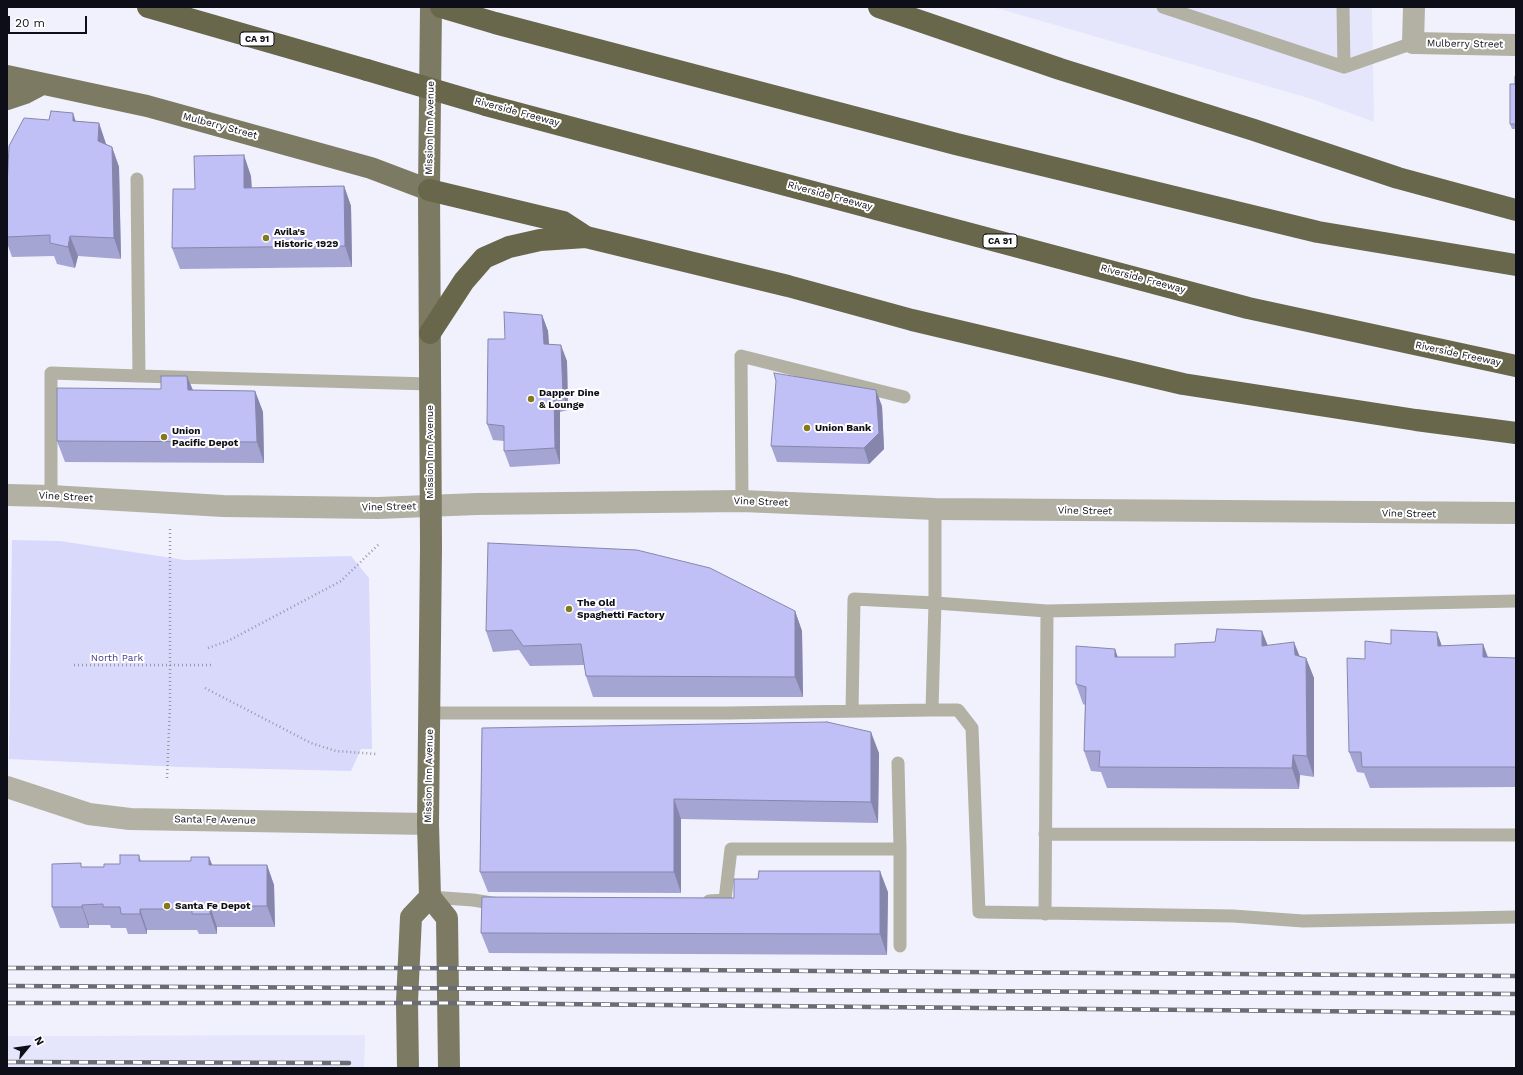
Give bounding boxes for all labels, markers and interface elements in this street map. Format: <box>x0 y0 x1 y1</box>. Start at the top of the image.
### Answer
scale bar <box>10 8 89 34</box>
text: 20 m <box>15 16 45 30</box>
road number: CA 91 <box>240 32 274 46</box>
street label: Mulberry Street <box>1427 37 1503 51</box>
street label: Mission Inn Avenue <box>423 81 437 175</box>
street label: Riverside Freeway <box>473 95 561 129</box>
street label: Mulberry Street <box>181 110 259 142</box>
street label: Riverside Freeway <box>786 179 874 213</box>
place label: Avila's Historic 1929 <box>274 226 338 250</box>
marker: Avila's Historic 1929 <box>261 233 271 243</box>
road number: CA 91 <box>983 234 1017 248</box>
street label: Riverside Freeway <box>1099 262 1187 296</box>
street label: Riverside Freeway <box>1414 339 1502 369</box>
place label: Dapper Dine & Lounge <box>539 387 599 410</box>
marker: Dapper Dine & Lounge <box>526 394 536 404</box>
street label: Mission Inn Avenue <box>424 405 436 499</box>
place label: Union Bank <box>815 422 871 434</box>
marker: Union Bank <box>802 423 812 433</box>
place label: Union Pacific Depot <box>172 425 238 448</box>
marker: Union Pacific Depot <box>159 432 169 442</box>
street label: Vine Street <box>38 490 94 504</box>
street label: Vine Street <box>734 495 788 509</box>
street label: Vine Street <box>362 501 416 513</box>
street label: Vine Street <box>1058 505 1112 517</box>
street label: Vine Street <box>1382 508 1436 520</box>
place label: The Old Spaghetti Factory <box>577 597 665 620</box>
marker: The Old Spaghetti Factory <box>564 604 574 614</box>
park label: North Park <box>91 652 143 664</box>
street label: Mission Inn Avenue <box>422 729 436 823</box>
street label: Santa Fe Avenue <box>174 813 256 827</box>
place label: Santa Fe Depot <box>175 900 250 912</box>
marker: Santa Fe Depot <box>162 901 172 911</box>
north arrow <box>8 1027 48 1067</box>
text: N <box>31 1034 47 1048</box>

